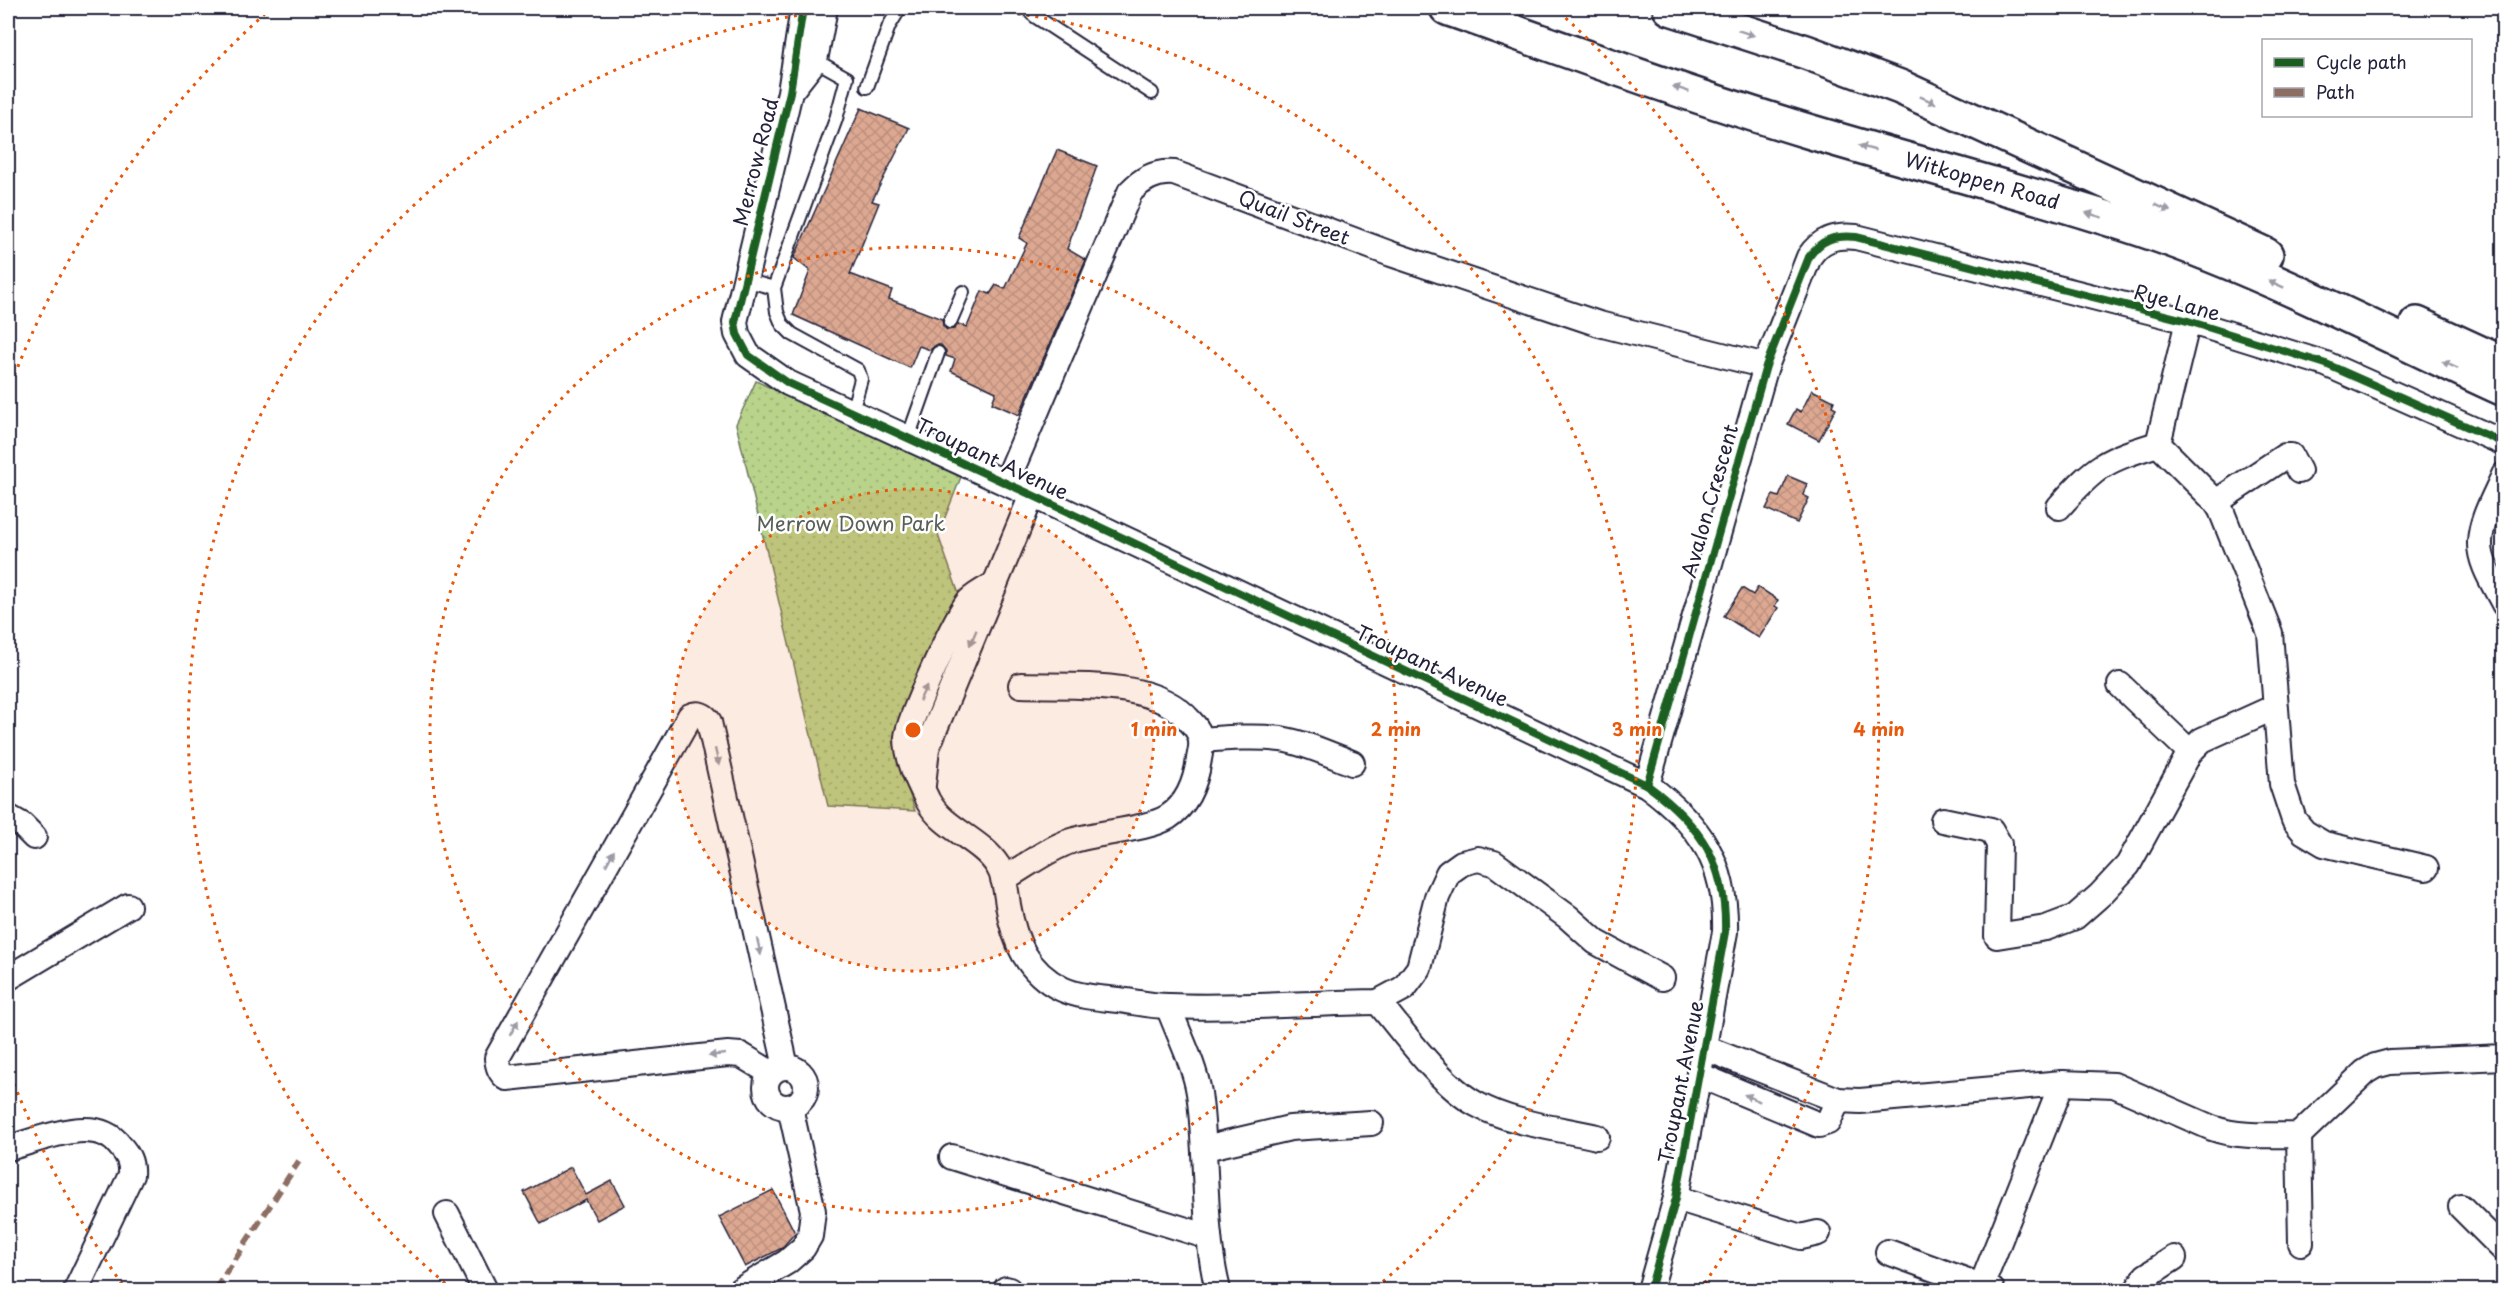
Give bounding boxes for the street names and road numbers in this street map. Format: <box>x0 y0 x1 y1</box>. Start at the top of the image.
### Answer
street label: Merrow Road <box>725 95 785 229</box>
street label: Witkoppen Road <box>1901 144 2063 217</box>
street label: Quail Street <box>1234 182 1354 252</box>
street label: Rye Lane <box>2131 276 2224 328</box>
street label: Troupant Avenue <box>911 410 1074 507</box>
street label: Avalon Crescent <box>1673 421 1745 581</box>
street label: Troupant Avenue <box>1351 617 1514 714</box>
street label: Troupant Avenue <box>1650 998 1711 1166</box>

